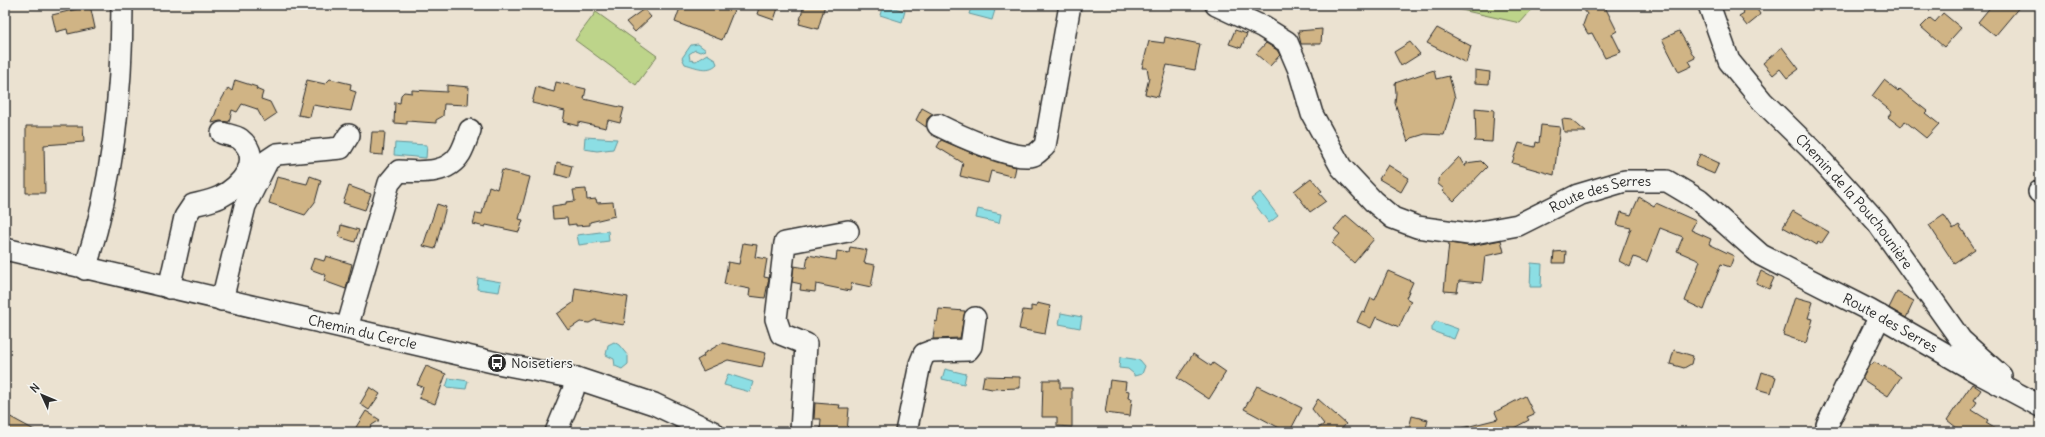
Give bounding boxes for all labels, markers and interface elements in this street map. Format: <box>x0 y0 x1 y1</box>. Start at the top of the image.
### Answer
street label: Chemin de la Pouchounière <box>1792 130 1917 273</box>
street label: Route des Serres <box>1546 172 1651 217</box>
street label: Route des Serres <box>1840 289 1941 357</box>
street label: Chemin du Cercle <box>306 311 419 353</box>
bus stop icon: Noisetiers <box>486 352 508 374</box>
place label: Noisetiers <box>511 354 573 372</box>
north arrow <box>22 375 62 415</box>
text: N <box>27 380 42 396</box>

